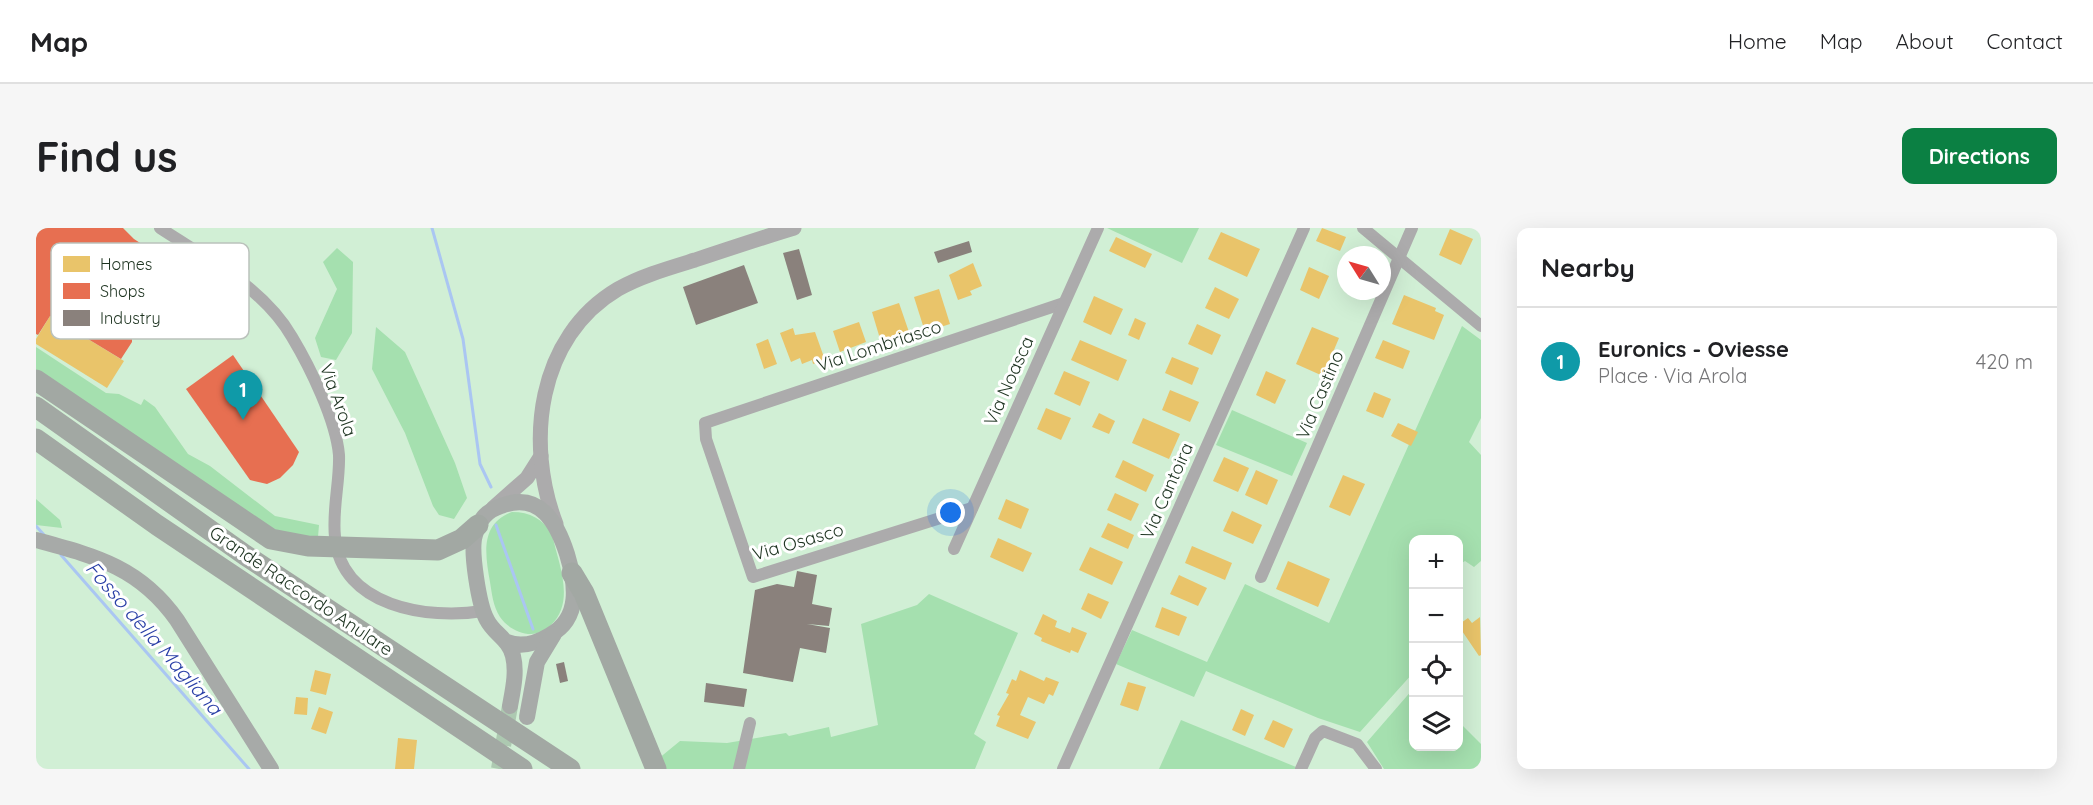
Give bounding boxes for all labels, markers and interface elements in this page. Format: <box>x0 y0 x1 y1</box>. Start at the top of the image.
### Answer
text: Map <box>30 24 88 59</box>
text: Home <box>1728 28 1787 54</box>
text: Map <box>1820 28 1863 54</box>
text: About <box>1896 28 1954 54</box>
text: Contact <box>1987 28 2063 54</box>
button: Directions <box>1902 128 2057 184</box>
text: Find us <box>36 130 178 183</box>
legend <box>51 243 249 339</box>
north arrow <box>1337 246 1391 300</box>
text: Nearby <box>1541 251 1635 284</box>
text: Homes <box>100 254 152 274</box>
text: Shops <box>100 281 145 301</box>
text: Industry <box>100 308 160 328</box>
street label: Via Lombriasco <box>814 315 944 377</box>
street label: Via Noasca <box>979 333 1038 429</box>
text: Euronics - Oviesse <box>1598 335 1789 363</box>
street label: Via Castino <box>1291 347 1348 443</box>
text: 1 <box>1557 349 1564 374</box>
text: 420 m <box>1976 349 2033 374</box>
street label: Via Arola <box>315 360 362 439</box>
text: Place · Via Arola <box>1598 363 1747 388</box>
pin: 1 <box>224 370 262 420</box>
street label: Via Cantoira <box>1135 439 1198 543</box>
your location <box>936 498 965 527</box>
street label: Via Osasco <box>750 518 846 565</box>
street label: Grande Raccordo Anulare <box>205 521 397 661</box>
map controls <box>1409 535 1463 751</box>
button: + <box>1409 535 1463 589</box>
water label: Fosso della Magliana <box>81 556 229 721</box>
button: − <box>1409 589 1463 643</box>
button: locate <box>1409 643 1463 697</box>
button: layers <box>1409 697 1463 751</box>

